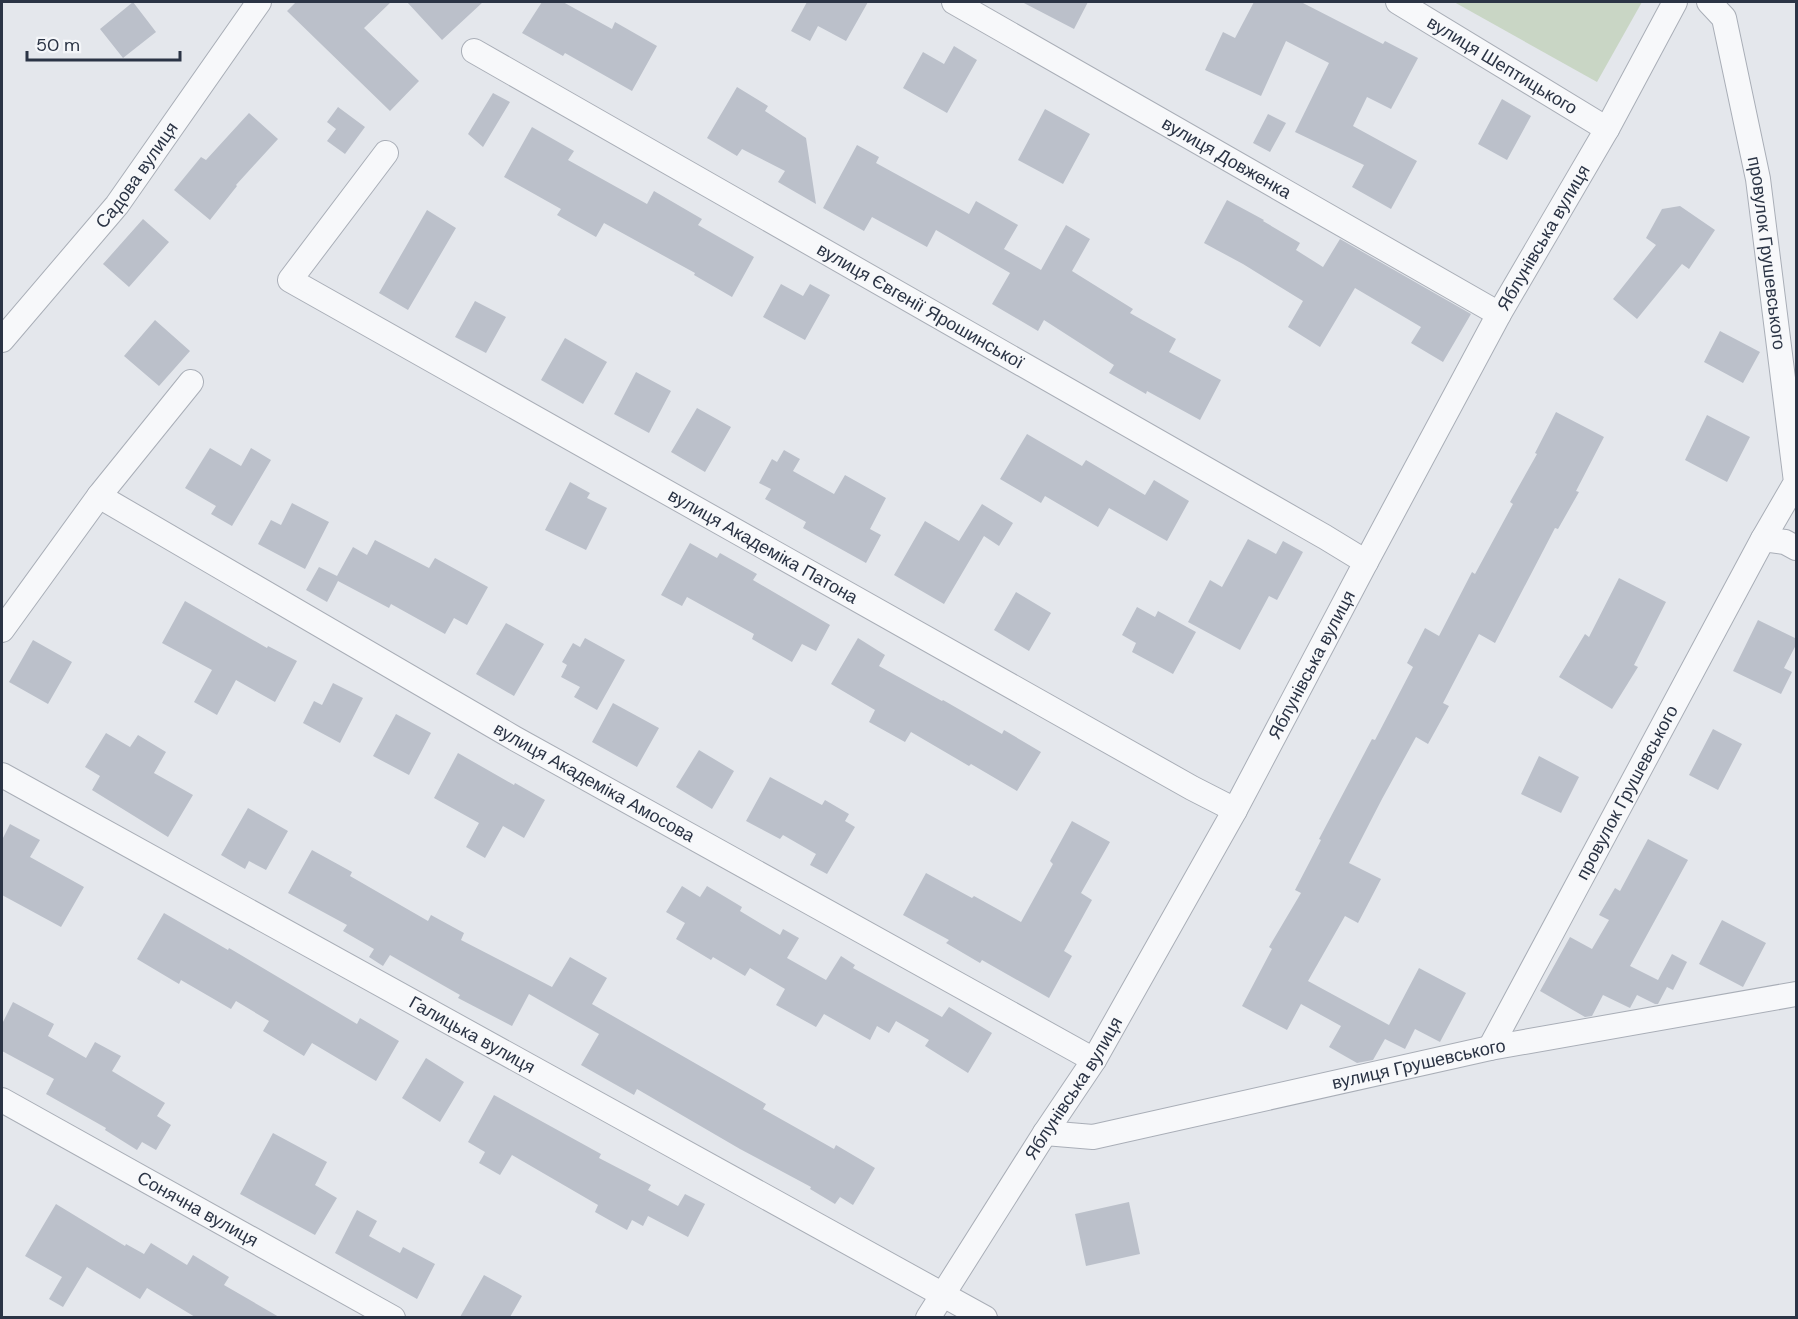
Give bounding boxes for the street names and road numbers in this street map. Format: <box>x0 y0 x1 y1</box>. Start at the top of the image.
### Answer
street label: вулиця Шептицького <box>1423 10 1582 120</box>
street label: вулиця Довженка <box>1157 111 1296 205</box>
street label: Садова вулиця <box>90 117 183 234</box>
street label: провулок Грушевського <box>1742 154 1791 351</box>
street label: Яблунівська вулиця <box>1491 160 1596 315</box>
street label: вулиця Євгенії Ярошинської <box>812 237 1028 375</box>
street label: вулиця Академіка Патона <box>664 483 863 610</box>
street label: Яблунівська вулиця <box>1262 586 1361 744</box>
street label: провулок Грушевського <box>1570 701 1684 884</box>
street label: вулиця Академіка Амосова <box>489 717 700 848</box>
street label: Галицька вулиця <box>405 990 539 1079</box>
street label: Яблунівська вулиця <box>1019 1012 1128 1164</box>
street label: вулиця Грушевського <box>1330 1033 1507 1095</box>
street label: Сонячна вулиця <box>133 1166 263 1253</box>

